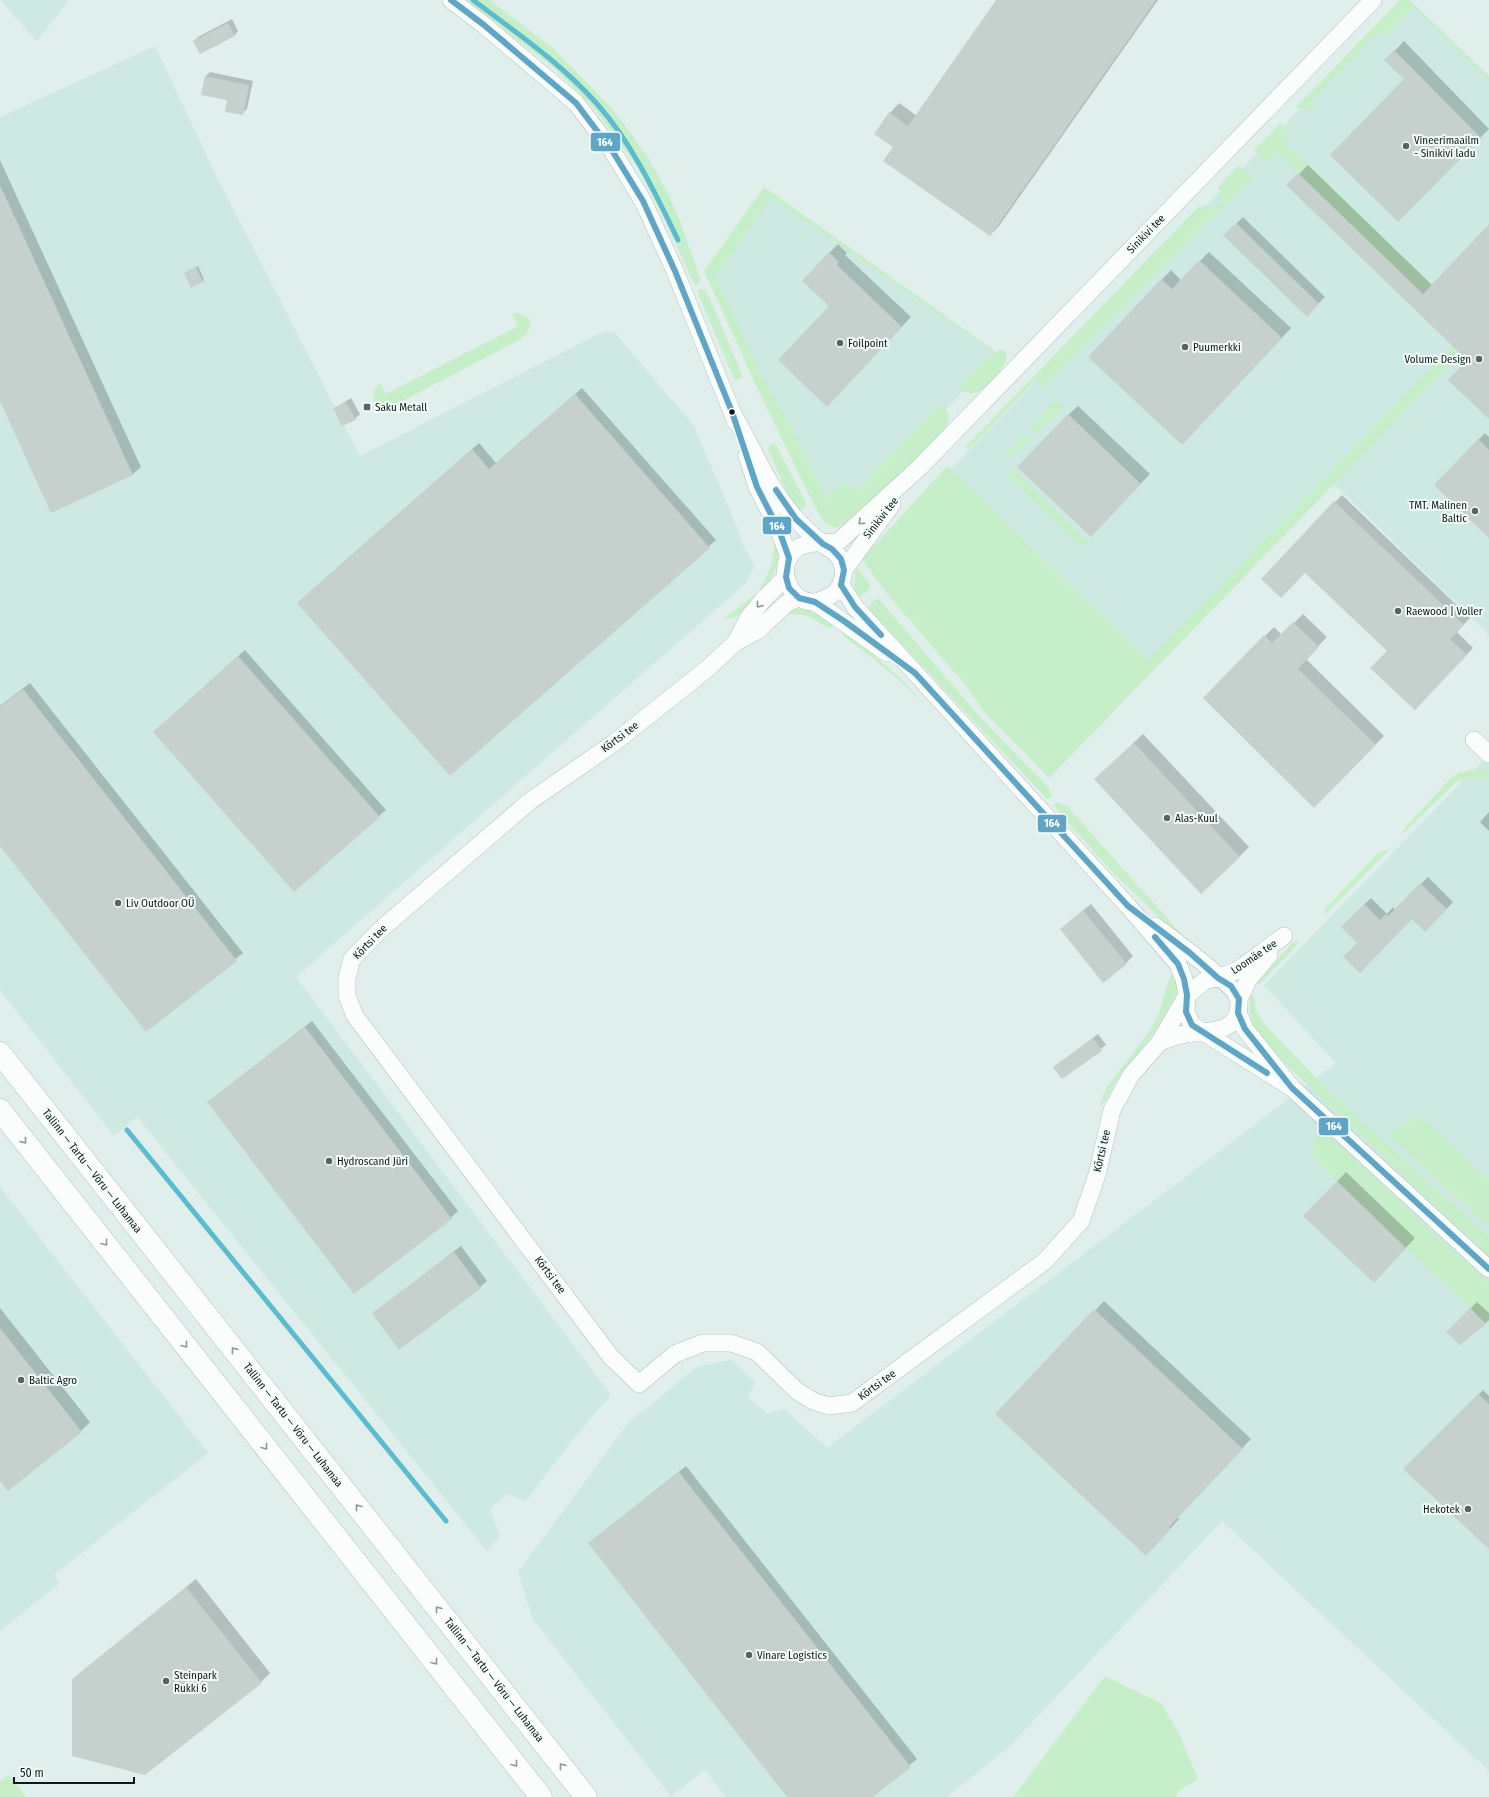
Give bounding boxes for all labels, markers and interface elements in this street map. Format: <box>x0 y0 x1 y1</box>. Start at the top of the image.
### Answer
line badge: 164 <box>590 132 621 152</box>
place label: Vineerimaailm - Sinikivi ladu <box>1414 134 1479 160</box>
text: 164 <box>597 136 613 149</box>
marker: Vineerimaailm - Sinikivi ladu <box>1401 141 1411 151</box>
street label: Sinikivi tee <box>1124 212 1168 256</box>
place label: Foilpoint <box>848 337 888 350</box>
marker: Foilpoint <box>835 338 845 348</box>
place label: Puumerkki <box>1193 341 1241 354</box>
marker: Puumerkki <box>1180 342 1190 352</box>
place label: Volume Design <box>1404 353 1471 366</box>
marker: Volume Design <box>1474 354 1484 364</box>
place label: Saku Metall <box>375 401 427 414</box>
marker: Saku Metall <box>362 402 372 412</box>
unlabelled marker <box>727 407 737 417</box>
street label: Sinikivi tee <box>861 495 901 541</box>
place label: TMT. Malinen Baltic <box>1409 499 1467 525</box>
marker: TMT. Malinen Baltic <box>1470 506 1480 516</box>
line badge: 164 <box>762 516 792 535</box>
one-way arrow <box>858 517 866 525</box>
text: 164 <box>769 520 785 533</box>
one-way arrow <box>756 601 763 608</box>
place label: Raewood | Voller <box>1406 605 1483 618</box>
marker: Raewood | Voller <box>1393 606 1403 616</box>
street label: Kõrtsi tee <box>599 719 641 755</box>
place label: Alas-Kuul <box>1175 812 1218 825</box>
marker: Alas-Kuul <box>1162 813 1172 823</box>
line badge: 164 <box>1037 814 1067 833</box>
text: 164 <box>1044 817 1060 830</box>
place label: Liv Outdoor OÜ <box>126 897 195 910</box>
marker: Liv Outdoor OÜ <box>113 898 123 908</box>
street label: Kõrtsi tee <box>350 922 390 962</box>
street label: Loomäe tee <box>1229 937 1279 977</box>
street label: Tallinn — Tartu — Võru — Luhamaa <box>40 1106 144 1236</box>
line badge: 164 <box>1318 1117 1349 1136</box>
text: 164 <box>1326 1120 1342 1133</box>
street label: Kõrtsi tee <box>1091 1128 1113 1174</box>
one-way arrow <box>19 1136 26 1143</box>
place label: Hydroscand Jüri <box>337 1155 408 1168</box>
marker: Hydroscand Jüri <box>324 1156 334 1166</box>
one-way arrow <box>100 1238 107 1245</box>
street label: Kõrtsi tee <box>532 1254 568 1296</box>
one-way arrow <box>180 1340 187 1347</box>
one-way arrow <box>231 1348 238 1355</box>
street label: Tallinn — Tartu — Võru — Luhamaa <box>241 1360 345 1490</box>
street label: Kõrtsi tee <box>856 1367 898 1403</box>
place label: Baltic Agro <box>29 1374 77 1387</box>
marker: Baltic Agro <box>16 1375 26 1385</box>
one-way arrow <box>261 1442 268 1449</box>
place label: Hekotek <box>1423 1503 1461 1516</box>
marker: Hekotek <box>1463 1504 1473 1514</box>
one-way arrow <box>355 1505 362 1512</box>
one-way arrow <box>436 1607 443 1614</box>
street label: Tallinn — Tartu — Võru — Luhamaa <box>442 1615 546 1745</box>
place label: Vinare Logistics <box>757 1649 827 1662</box>
marker: Vinare Logistics <box>744 1650 754 1660</box>
one-way arrow <box>430 1657 437 1664</box>
place label: Steinpark Rukki 6 <box>174 1669 218 1695</box>
marker: Steinpark Rukki 6 <box>161 1676 171 1686</box>
scale bar <box>14 1759 134 1785</box>
one-way arrow <box>510 1760 517 1767</box>
one-way arrow <box>560 1764 567 1771</box>
text: 50 m <box>20 1766 44 1780</box>

